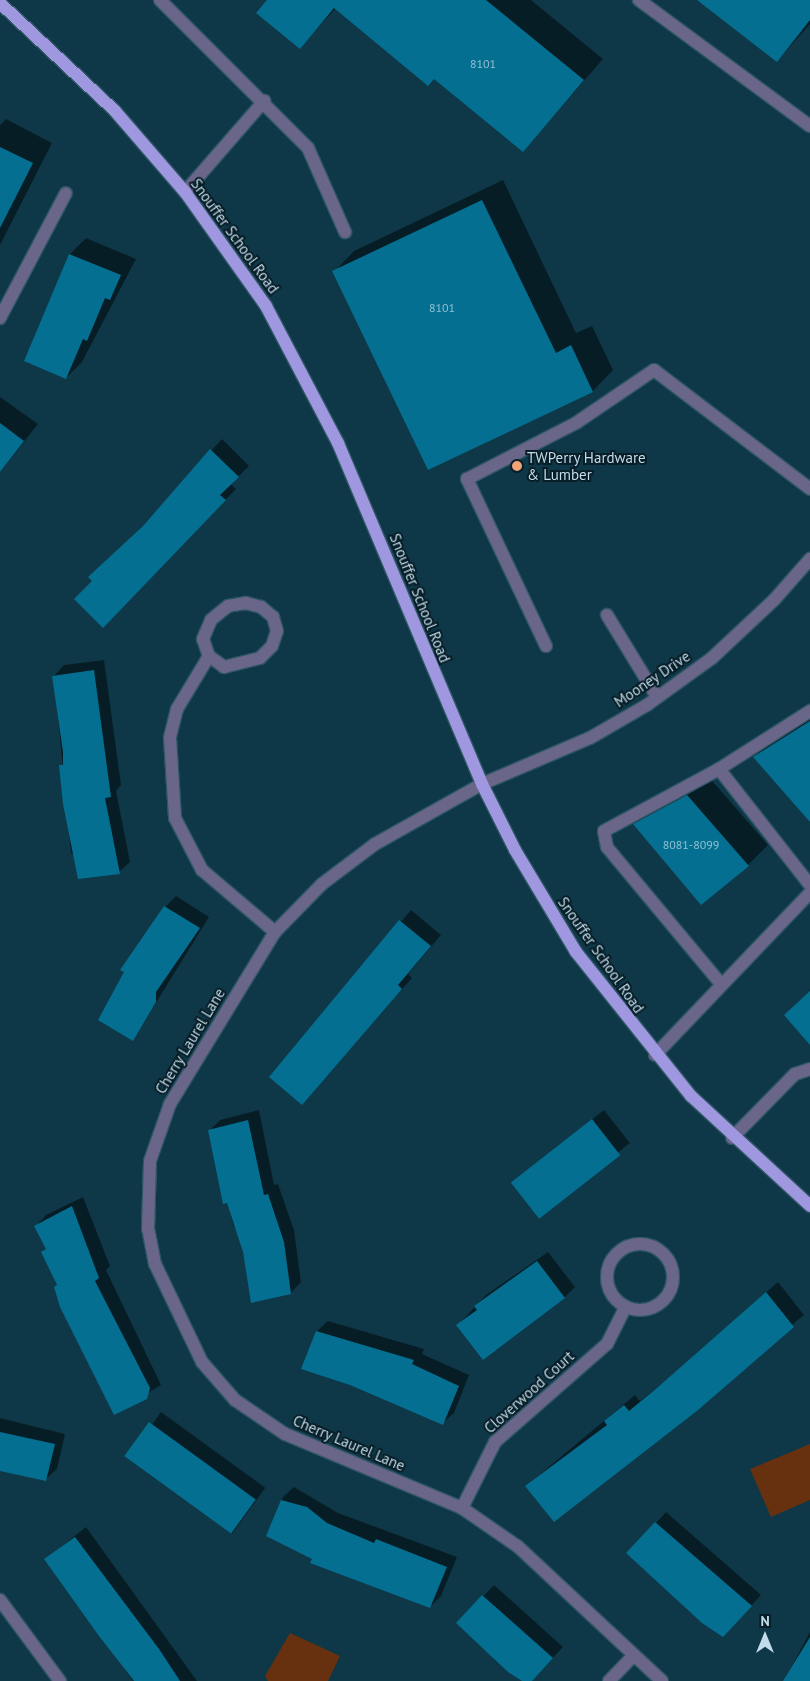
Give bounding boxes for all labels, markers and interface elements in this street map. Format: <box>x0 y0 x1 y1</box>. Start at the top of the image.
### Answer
house number: 8101 <box>470 57 496 71</box>
street label: Snouffer School Road <box>187 175 283 297</box>
house number: 8101 <box>429 301 455 315</box>
place label: TWPerry Hardware & Lumber <box>527 448 646 483</box>
marker: TWPerry Hardware & Lumber <box>511 460 523 472</box>
street label: Snouffer School Road <box>386 531 454 665</box>
street label: Mooney Drive <box>610 647 694 711</box>
house number: 8081-8099 <box>663 838 719 852</box>
street label: Snouffer School Road <box>554 893 648 1017</box>
street label: Cherry Laurel Lane <box>151 985 229 1097</box>
street label: Cloverwood Court <box>480 1347 578 1437</box>
street label: Cherry Laurel Lane <box>290 1411 408 1475</box>
north arrow <box>740 1611 790 1661</box>
text: N <box>760 1612 770 1630</box>

